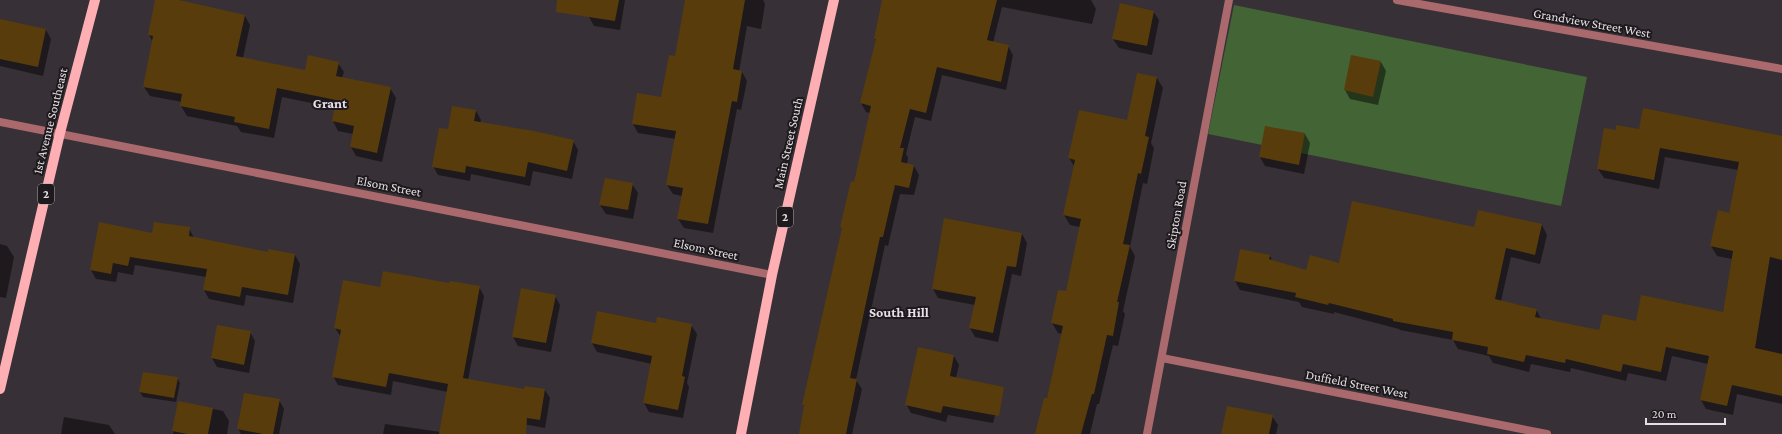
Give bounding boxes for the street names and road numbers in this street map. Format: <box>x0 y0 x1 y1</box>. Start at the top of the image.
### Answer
street label: Grandview Street West <box>1532 5 1653 41</box>
street label: 1st Avenue Southeast <box>30 66 71 176</box>
street label: Main Street South <box>770 96 806 190</box>
street label: Elsom Street <box>355 172 423 200</box>
street label: Skipton Road <box>1163 180 1189 250</box>
road number: 2 <box>38 184 54 204</box>
road number: 2 <box>777 207 793 227</box>
street label: Elsom Street <box>672 235 740 263</box>
street label: Duffield Street West <box>1304 367 1410 401</box>

